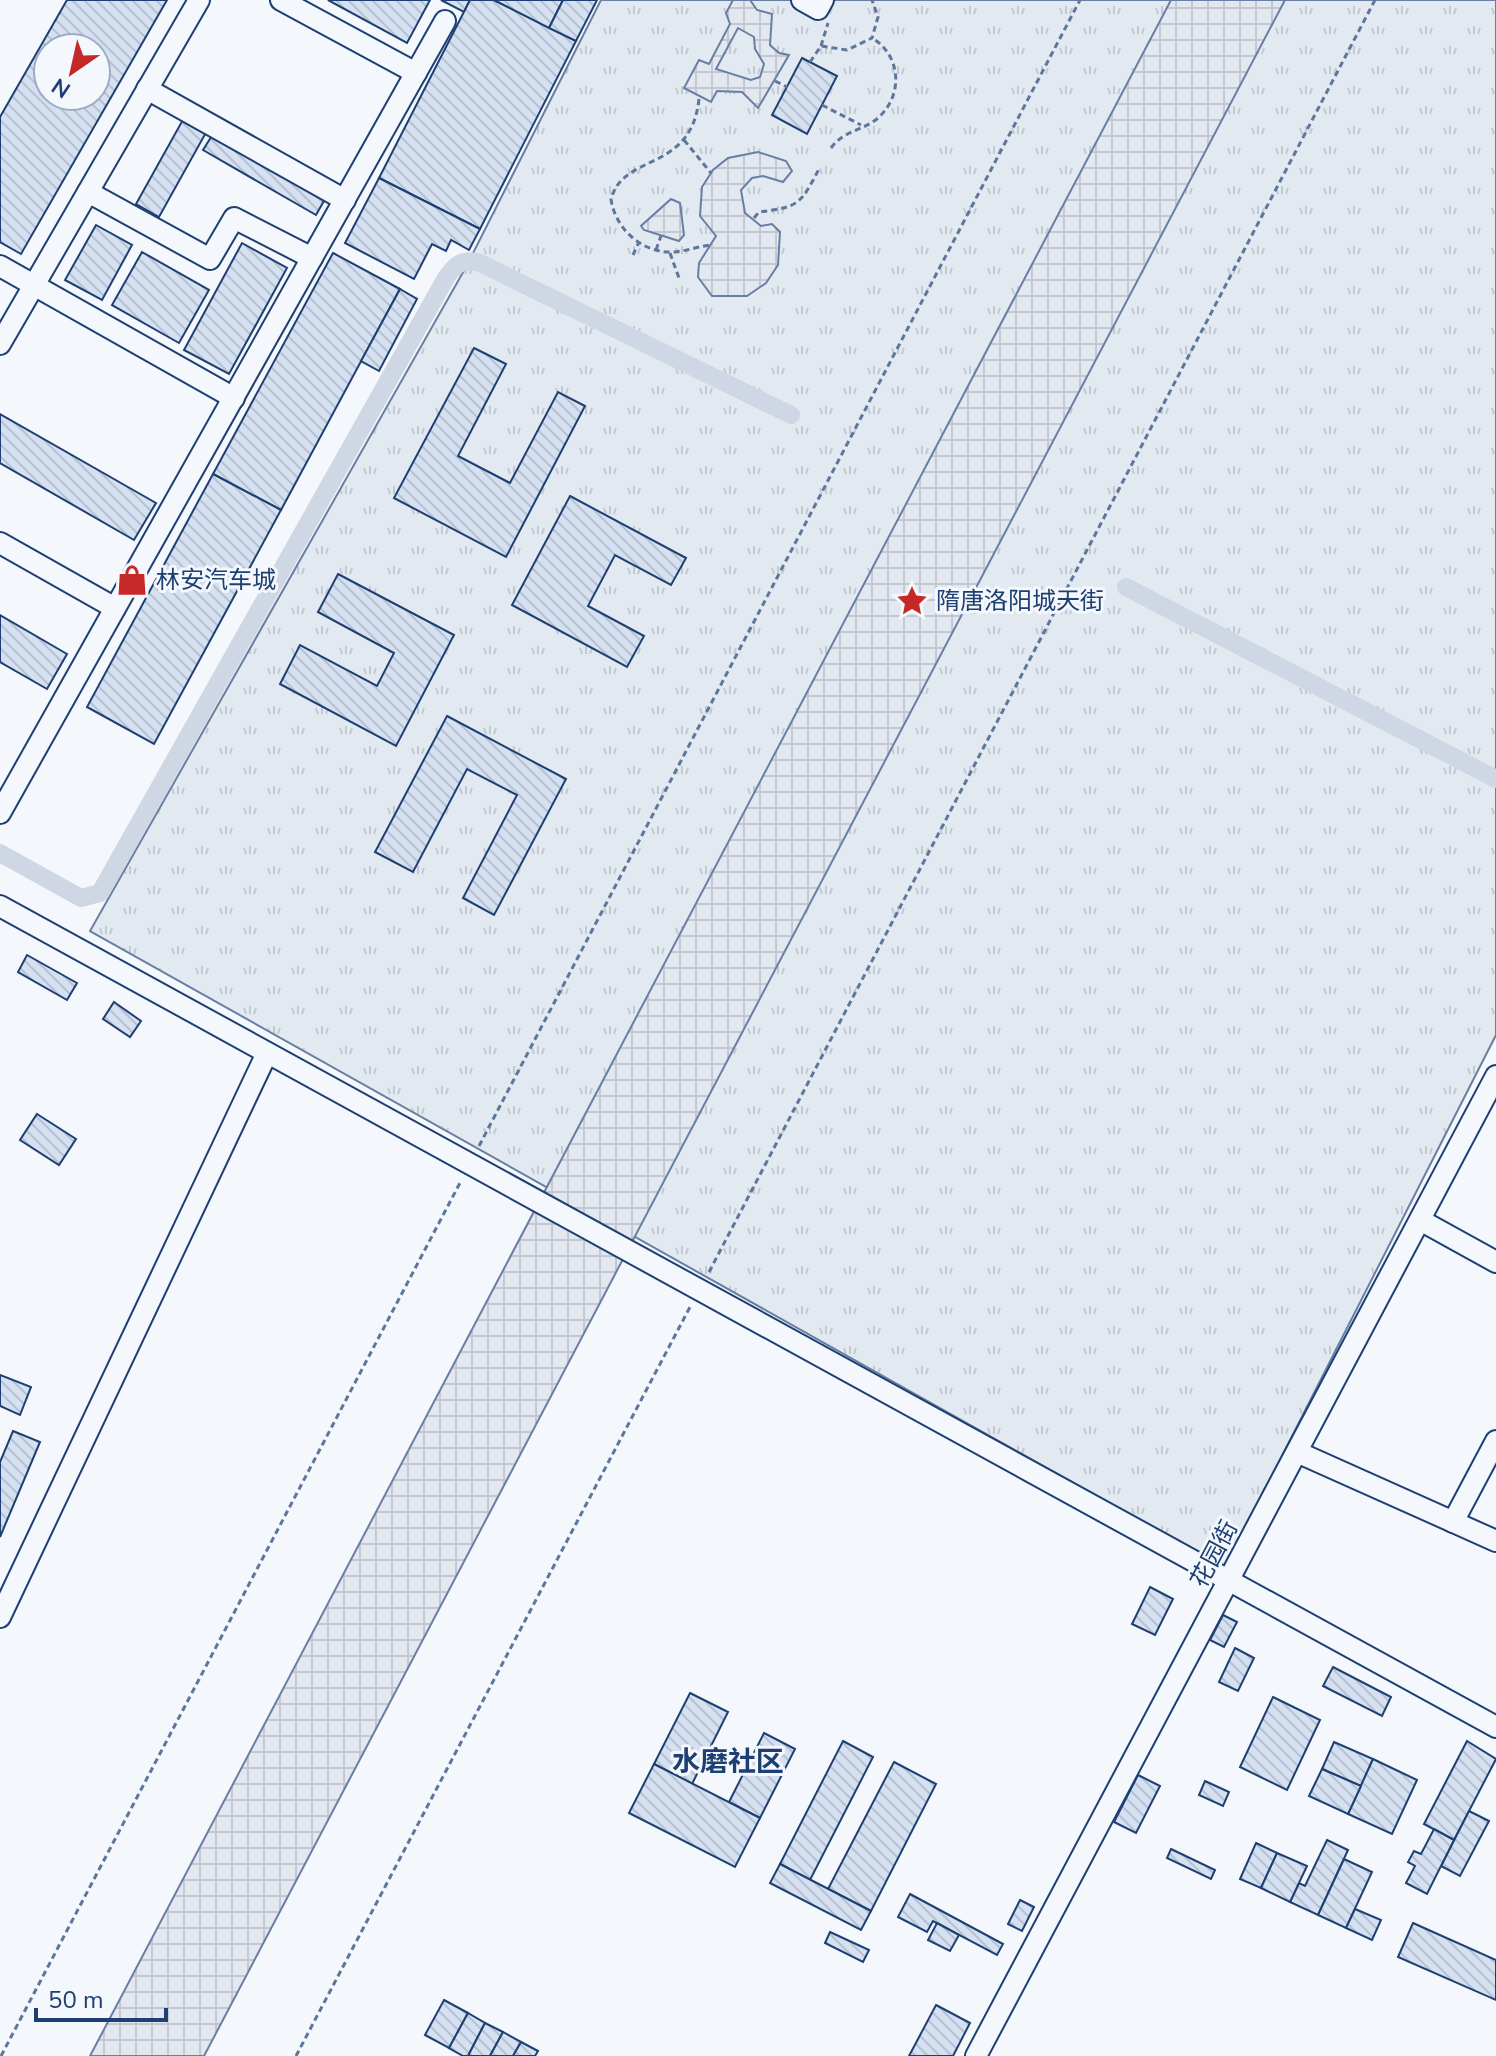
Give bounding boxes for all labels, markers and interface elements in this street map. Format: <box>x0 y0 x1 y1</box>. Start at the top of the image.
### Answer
north arrow <box>32 32 112 112</box>
text: N <box>46 71 77 105</box>
shop icon: 林安汽车城 <box>115 563 149 597</box>
place label: 林安汽车城 <box>156 564 276 596</box>
place icon: 隋唐洛阳城天街 <box>895 584 929 618</box>
place label: 隋唐洛阳城天街 <box>936 585 1104 617</box>
street label: 花园街 <box>1183 1515 1245 1593</box>
district label: 水磨社区 <box>672 1743 784 1781</box>
scale bar <box>36 1972 166 2022</box>
text: 50 m <box>48 1984 104 2016</box>

